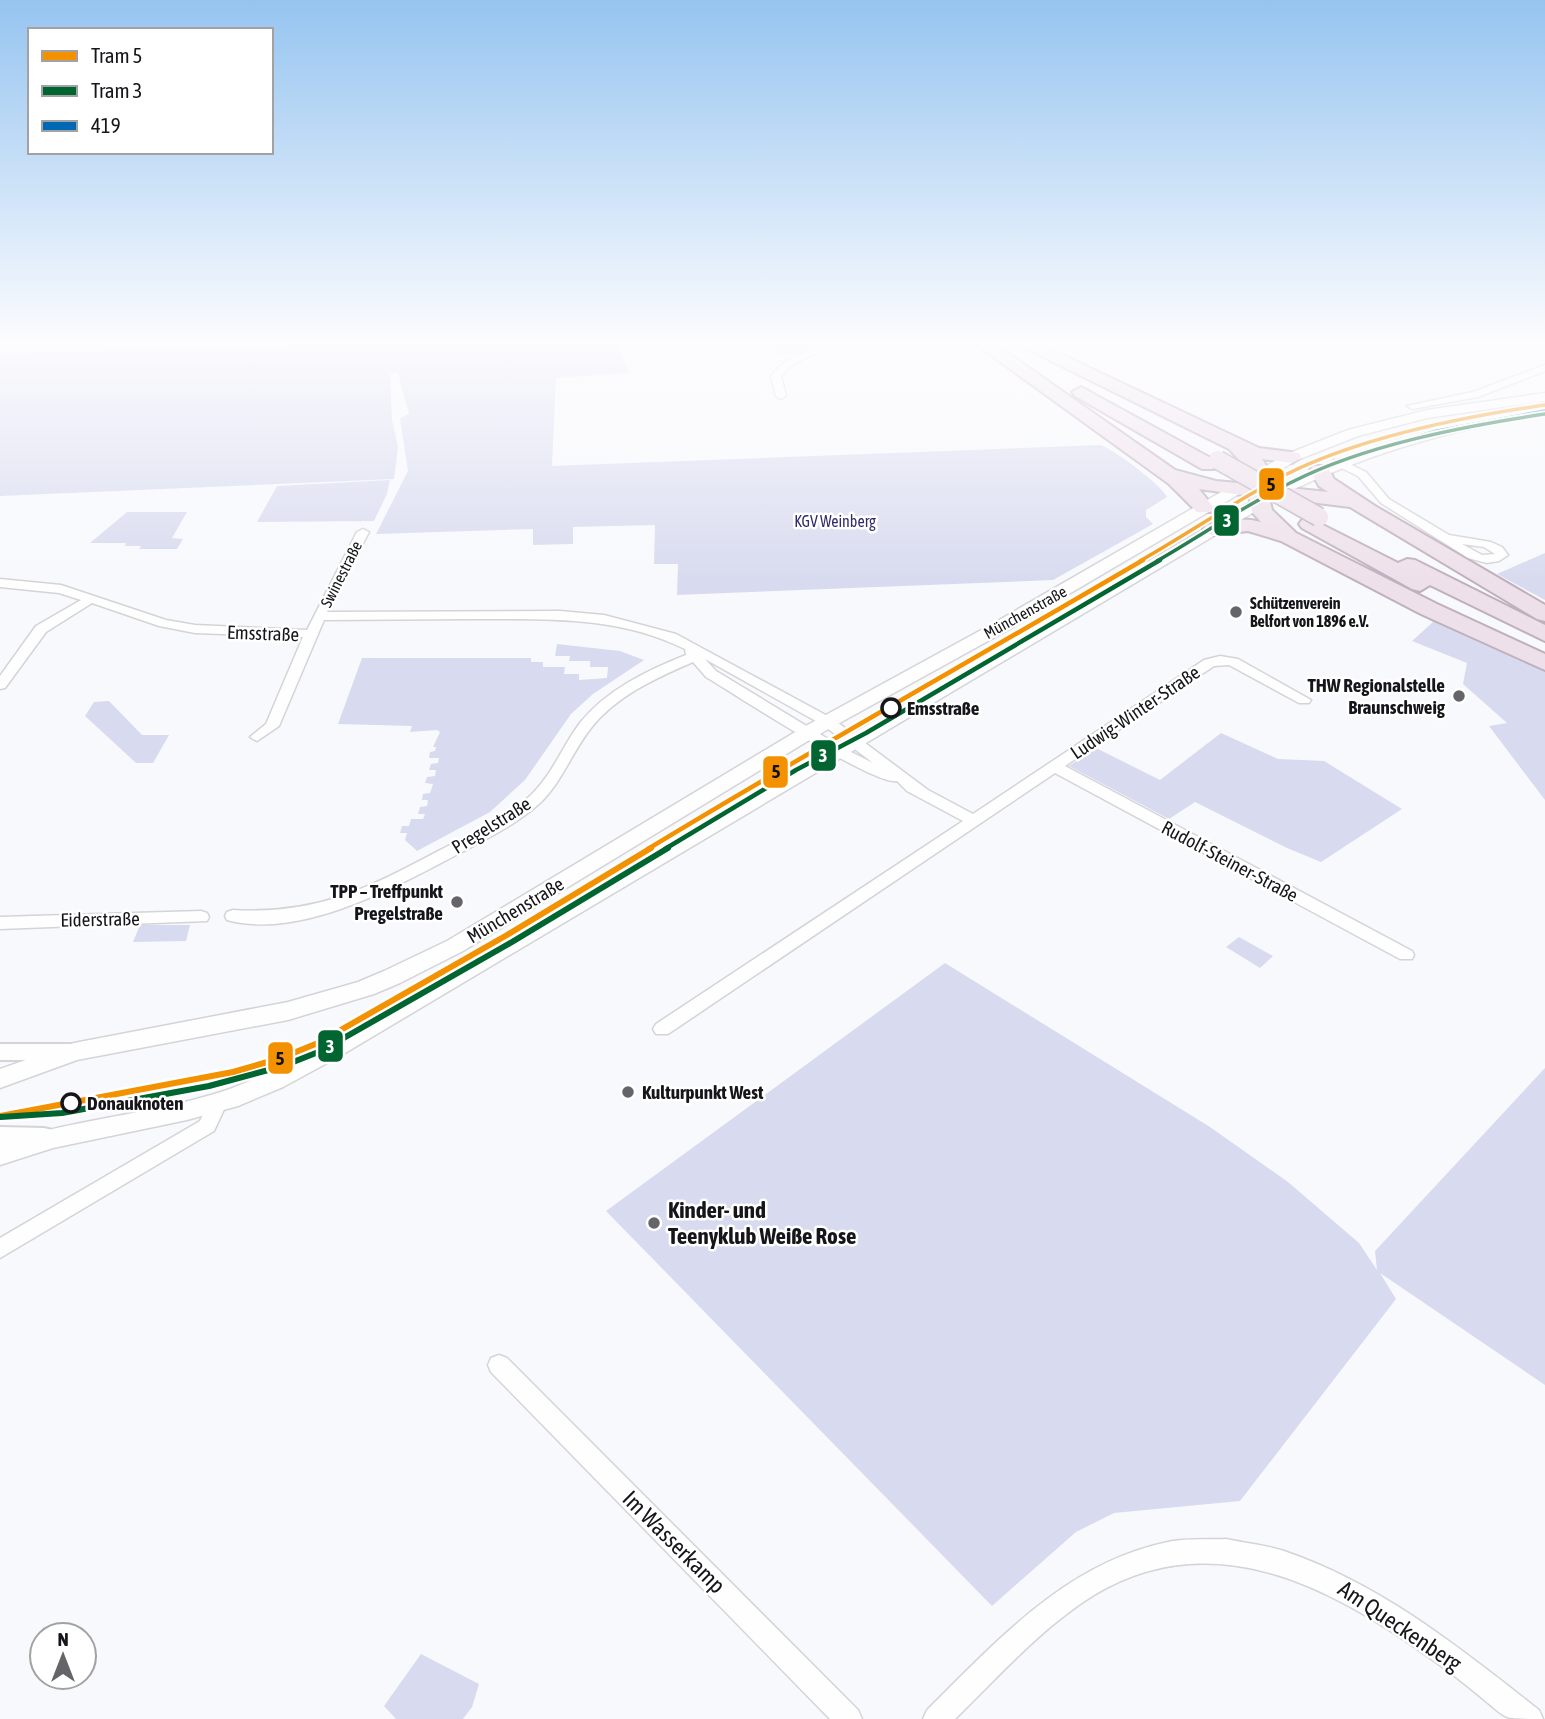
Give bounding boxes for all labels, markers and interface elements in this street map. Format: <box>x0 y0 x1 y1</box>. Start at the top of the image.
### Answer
legend <box>28 28 273 154</box>
text: Tram 5 <box>91 43 142 67</box>
text: Tram 3 <box>91 78 142 102</box>
text: 419 <box>91 113 121 137</box>
line badge: 5 <box>1258 467 1285 501</box>
text: 5 <box>1267 473 1276 495</box>
line badge: 3 <box>1213 504 1240 537</box>
text: 3 <box>1223 509 1232 531</box>
park label: KGV Weinberg <box>794 512 876 531</box>
street label: Swinestraße <box>317 538 365 610</box>
street label: Münchenstraße <box>980 582 1070 642</box>
place label: Schützenverein Belfort von 1896 e.V. <box>1250 594 1369 630</box>
marker: Schützenverein Belfort von 1896 e.V. <box>1228 604 1244 620</box>
street label: Emsstraße <box>226 621 300 645</box>
street label: Ludwig-Winter-Straße <box>1066 661 1204 763</box>
place label: THW Regionalstelle Braunschweig <box>1307 674 1446 718</box>
marker: THW Regionalstelle Braunschweig <box>1451 688 1467 704</box>
place label: Emsstraße <box>907 697 980 719</box>
marker: Emsstraße <box>881 698 901 718</box>
line badge: 3 <box>810 739 837 772</box>
text: 3 <box>819 744 828 766</box>
line badge: 5 <box>762 755 789 789</box>
text: 5 <box>772 760 781 782</box>
street label: Pregelstraße <box>448 792 534 858</box>
street label: Rudolf-Steiner-Straße <box>1158 816 1302 906</box>
street label: Münchenstraße <box>463 872 567 948</box>
place label: TPP – Treffpunkt Pregelstraße <box>330 880 444 924</box>
marker: TPP – Treffpunkt Pregelstraße <box>449 894 465 910</box>
street label: Eiderstraße <box>60 907 140 931</box>
line badge: 3 <box>317 1029 344 1063</box>
text: 3 <box>326 1035 335 1057</box>
line badge: 5 <box>267 1041 294 1075</box>
text: 5 <box>276 1047 285 1069</box>
place label: Kulturpunkt West <box>642 1081 764 1103</box>
marker: Kulturpunkt West <box>620 1084 636 1100</box>
place label: Donauknoten <box>87 1092 183 1114</box>
marker: Donauknoten <box>61 1093 81 1113</box>
place label: Kinder- und Teenyklub Weiße Rose <box>668 1197 857 1249</box>
marker: Kinder- und Teenyklub Weiße Rose <box>646 1215 662 1231</box>
street label: Im Wasserkamp <box>617 1485 731 1599</box>
street label: Am Queckenberg <box>1333 1575 1467 1677</box>
north arrow <box>28 1621 98 1691</box>
text: N <box>57 1628 69 1650</box>

